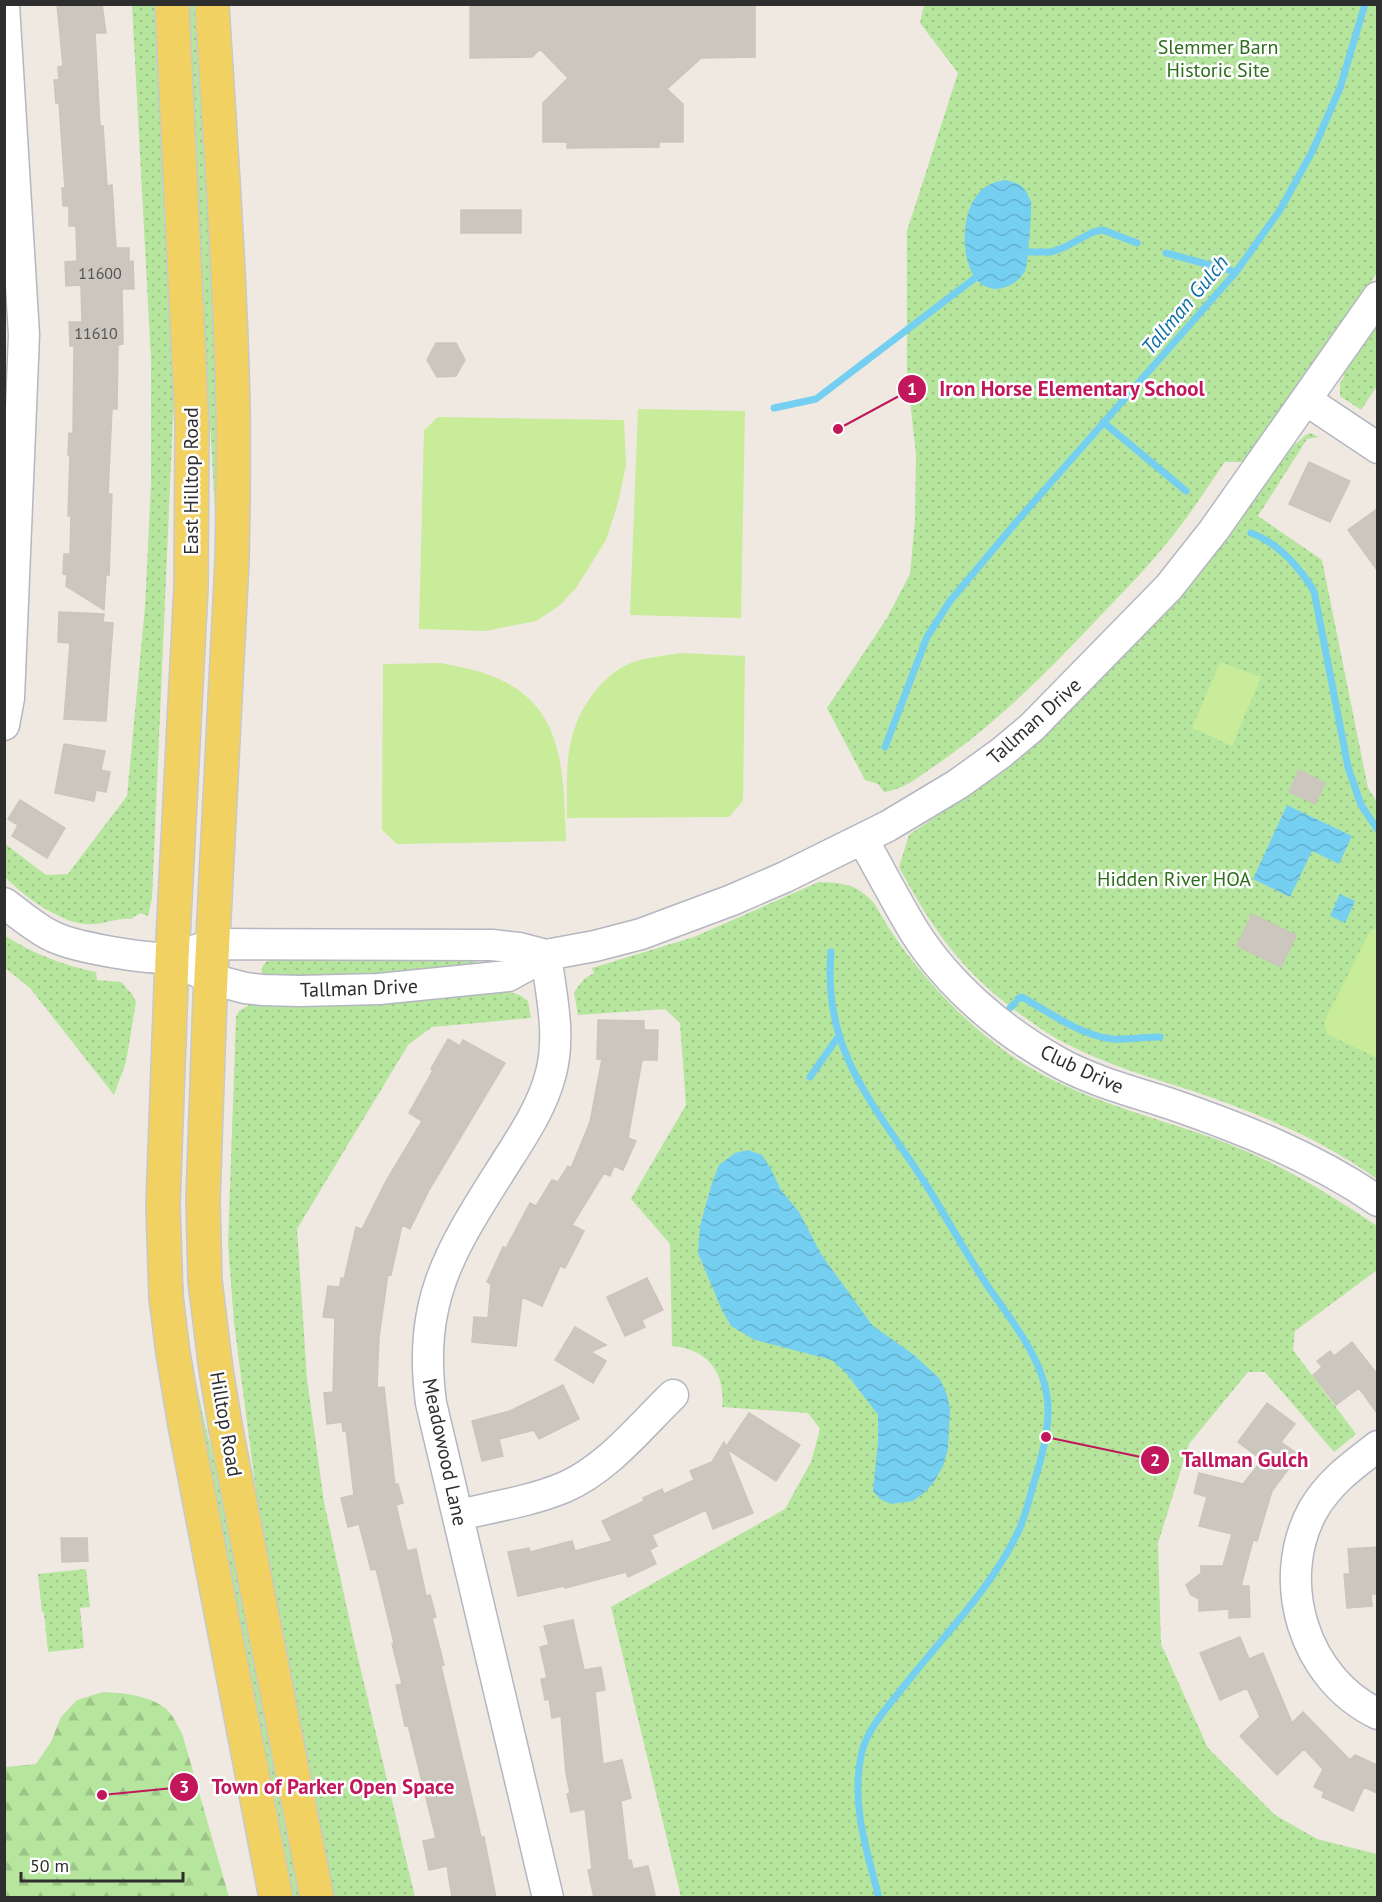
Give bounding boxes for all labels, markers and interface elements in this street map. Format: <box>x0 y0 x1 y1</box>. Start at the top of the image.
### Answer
park label: Slemmer Barn Historic Site <box>1158 34 1278 83</box>
water label: Tallman Gulch <box>1135 249 1234 360</box>
house number: 11600 <box>78 263 122 283</box>
house number: 11610 <box>74 323 118 343</box>
callout: Iron Horse Elementary School <box>897 369 1218 408</box>
text: Iron Horse Elementary School <box>939 375 1206 402</box>
text: 1 <box>907 377 917 400</box>
street label: East Hilltop Road <box>178 407 204 555</box>
street label: Tallman Drive <box>982 672 1086 770</box>
park label: Hidden River HOA <box>1097 866 1251 892</box>
street label: Tallman Drive <box>300 973 418 1003</box>
street label: Club Drive <box>1036 1038 1128 1100</box>
street label: Hilltop Road <box>204 1369 248 1479</box>
street label: Meadowood Lane <box>417 1376 473 1528</box>
callout: Tallman Gulch <box>1140 1440 1321 1479</box>
text: Tallman Gulch <box>1181 1446 1309 1473</box>
text: 2 <box>1150 1448 1160 1471</box>
callout: Town of Parker Open Space <box>169 1767 466 1806</box>
text: Town of Parker Open Space <box>212 1773 454 1800</box>
text: 3 <box>179 1775 189 1798</box>
scale bar <box>21 1845 183 1883</box>
text: 50 m <box>30 1854 69 1877</box>

